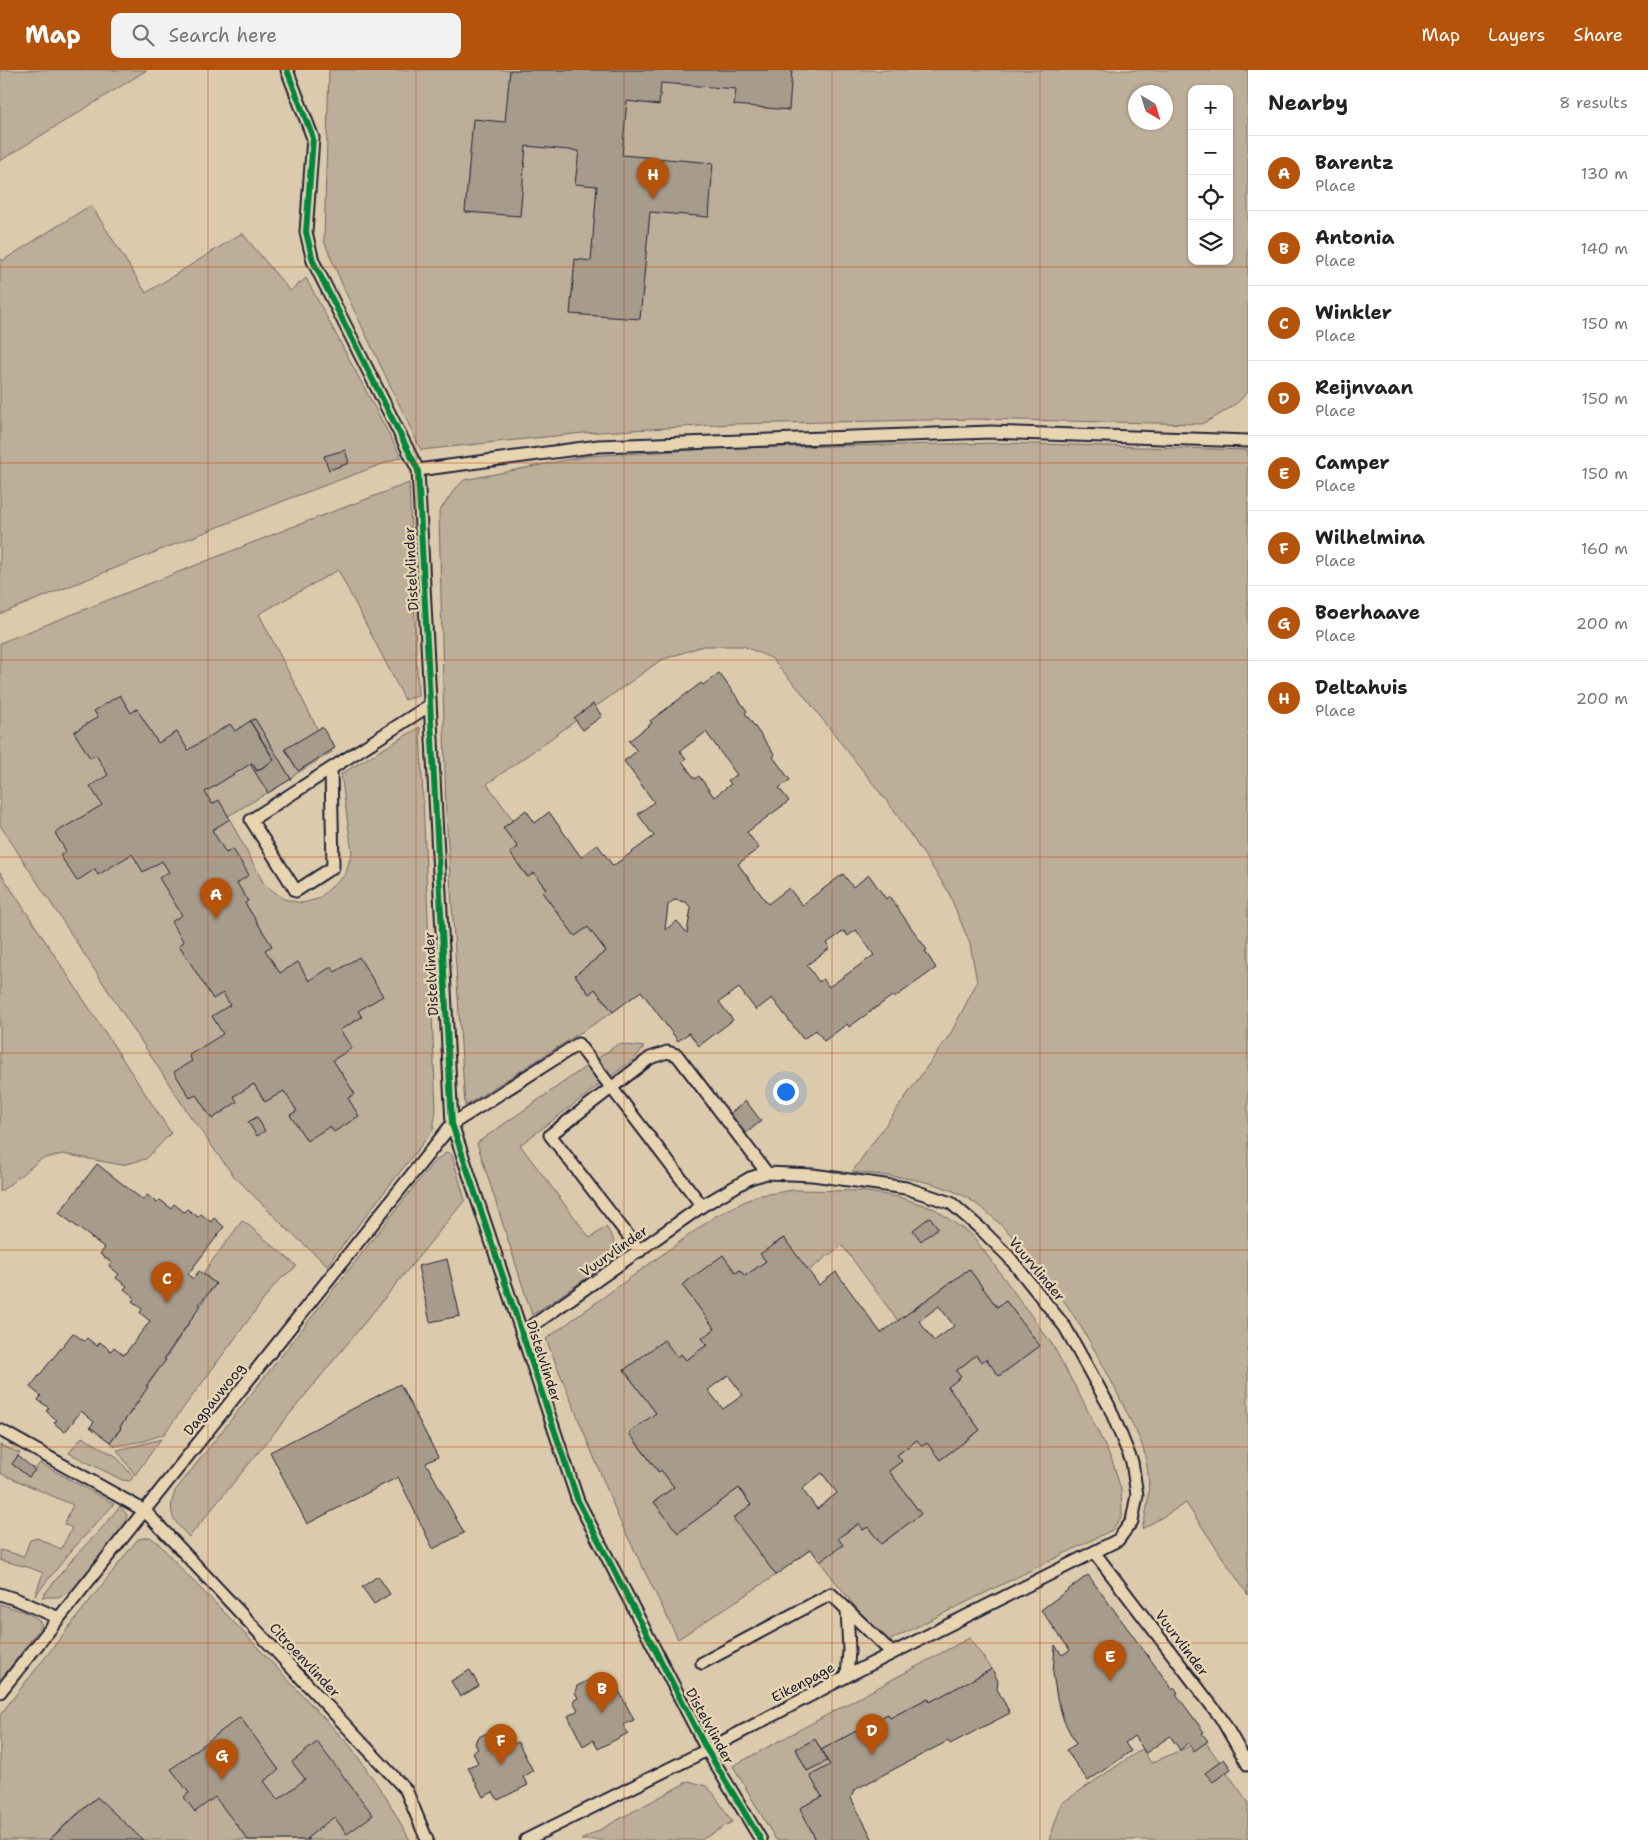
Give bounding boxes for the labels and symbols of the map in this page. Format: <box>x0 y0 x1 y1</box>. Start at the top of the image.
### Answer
north arrow <box>1128 85 1173 130</box>
pin: H <box>637 158 669 199</box>
street label: Distelvlinder <box>400 526 422 611</box>
pin: A <box>200 878 232 919</box>
street label: Distelvlinder <box>420 931 442 1016</box>
your location <box>773 1079 799 1105</box>
street label: Vuurvlinder <box>577 1221 652 1281</box>
street label: Vuurvlinder <box>1005 1233 1069 1305</box>
pin: C <box>151 1262 183 1303</box>
street label: Distelvlinder <box>522 1318 566 1404</box>
street label: Dagpauwoog <box>179 1359 249 1439</box>
street label: Vuurvlinder <box>1151 1606 1213 1680</box>
street label: Citroenvlinder <box>266 1619 345 1701</box>
pin: E <box>1094 1640 1126 1681</box>
street label: Eikenpage <box>768 1658 838 1706</box>
pin: B <box>586 1672 618 1713</box>
street label: Distelvlinder <box>682 1685 738 1767</box>
pin: D <box>856 1714 888 1755</box>
pin: F <box>485 1724 517 1765</box>
pin: G <box>206 1739 238 1780</box>

